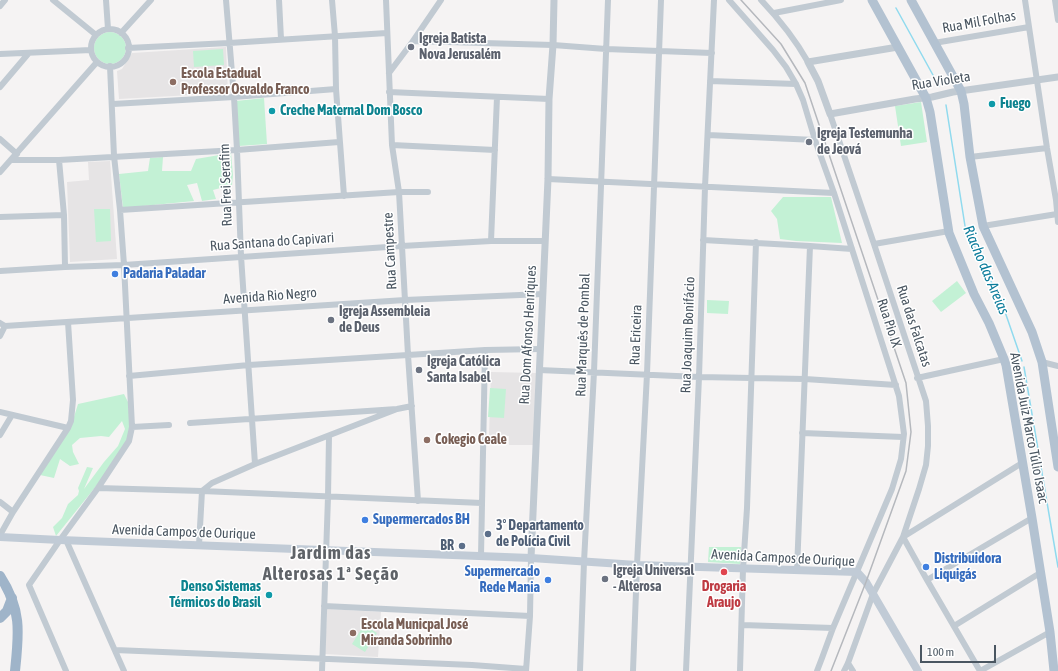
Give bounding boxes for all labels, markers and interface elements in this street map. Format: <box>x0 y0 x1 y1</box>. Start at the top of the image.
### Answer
street label: Rua Mil Folhas <box>941 7 1017 37</box>
place label: Igreja Batista Nova Jerusalém <box>419 31 501 64</box>
marker: Igreja Batista Nova Jerusalém <box>406 42 416 52</box>
place label: Escola Estadual Professor Osvaldo Franco <box>181 66 310 98</box>
street label: Rua Violeta <box>910 68 972 94</box>
marker: Escola Estadual Professor Osvaldo Franco <box>168 77 178 87</box>
place label: Fuego <box>1000 96 1031 112</box>
marker: Fuego <box>987 99 997 109</box>
place label: Creche Maternal Dom Bosco <box>280 103 422 119</box>
marker: Creche Maternal Dom Bosco <box>267 106 277 116</box>
place label: Igreja Testemunha de Jeová <box>817 126 913 158</box>
marker: Igreja Testemunha de Jeová <box>804 137 814 147</box>
street label: Rua Frei Serafim <box>216 143 236 227</box>
street label: Rua Campestre <box>380 212 400 290</box>
water label: Riacho das Areias <box>959 223 1013 317</box>
street label: Rua Santana do Capivari <box>209 229 335 255</box>
street label: Rua Dom Afonso Henriques <box>516 265 540 405</box>
place label: Padaria Paladar <box>123 266 206 282</box>
marker: Padaria Paladar <box>110 269 120 279</box>
street label: Rua Marquês de Pombal <box>572 273 594 397</box>
street label: Rua Joaquim Bonifácio <box>678 276 698 394</box>
street label: Rua das Falcatas <box>893 283 935 369</box>
street label: Avenida Rio Negro <box>223 284 317 308</box>
street label: Rua Pio IX <box>873 296 905 350</box>
place label: Igreja Assembleia de Deus <box>339 304 430 336</box>
street label: Rua Ericeira <box>627 304 645 366</box>
marker: Igreja Assembleia de Deus <box>326 315 336 325</box>
street label: Avenida Juiz Marco Túlio Isaac <box>1006 351 1052 505</box>
place label: Igreja Católica Santa Isabel <box>427 354 501 386</box>
marker: Igreja Católica Santa Isabel <box>414 365 424 375</box>
place label: Cokegio Ceale <box>435 432 507 448</box>
marker: Cokegio Ceale <box>422 435 432 445</box>
place label: Supermercados BH <box>373 512 470 528</box>
marker: Supermercados BH <box>360 515 370 525</box>
place label: 3° Departamento de Polícia Civil <box>496 518 584 550</box>
street label: Avenida Campos de Ourique <box>112 521 256 543</box>
marker: 3° Departamento de Polícia Civil <box>483 529 493 539</box>
place label: BR <box>440 538 454 554</box>
marker: BR <box>457 541 467 551</box>
district label: Jardim das Alterosas 1ª Seção <box>272 542 390 584</box>
street label: Avenida Campos de Ourique <box>711 546 855 570</box>
place label: Distribuidora Liquigás <box>934 551 1002 584</box>
marker: Distribuidora Liquigás <box>921 562 931 572</box>
place label: Igreja Universal - Alterosa <box>613 563 694 596</box>
place label: Supermercado Rede Mania <box>465 564 540 596</box>
marker: Drogaria Araujo <box>719 567 729 577</box>
marker: Igreja Universal - Alterosa <box>600 574 610 584</box>
marker: Supermercado Rede Mania <box>543 575 553 585</box>
place label: Denso Sistemas Térmicos do Brasil <box>169 579 261 612</box>
place label: Drogaria Araujo <box>702 579 746 612</box>
marker: Denso Sistemas Térmicos do Brasil <box>264 590 274 600</box>
place label: Escola Municpal José Miranda Sobrinho <box>361 617 468 650</box>
marker: Escola Municpal José Miranda Sobrinho <box>348 628 358 638</box>
scale bar <box>922 637 998 663</box>
text: 100 m <box>927 645 954 659</box>

